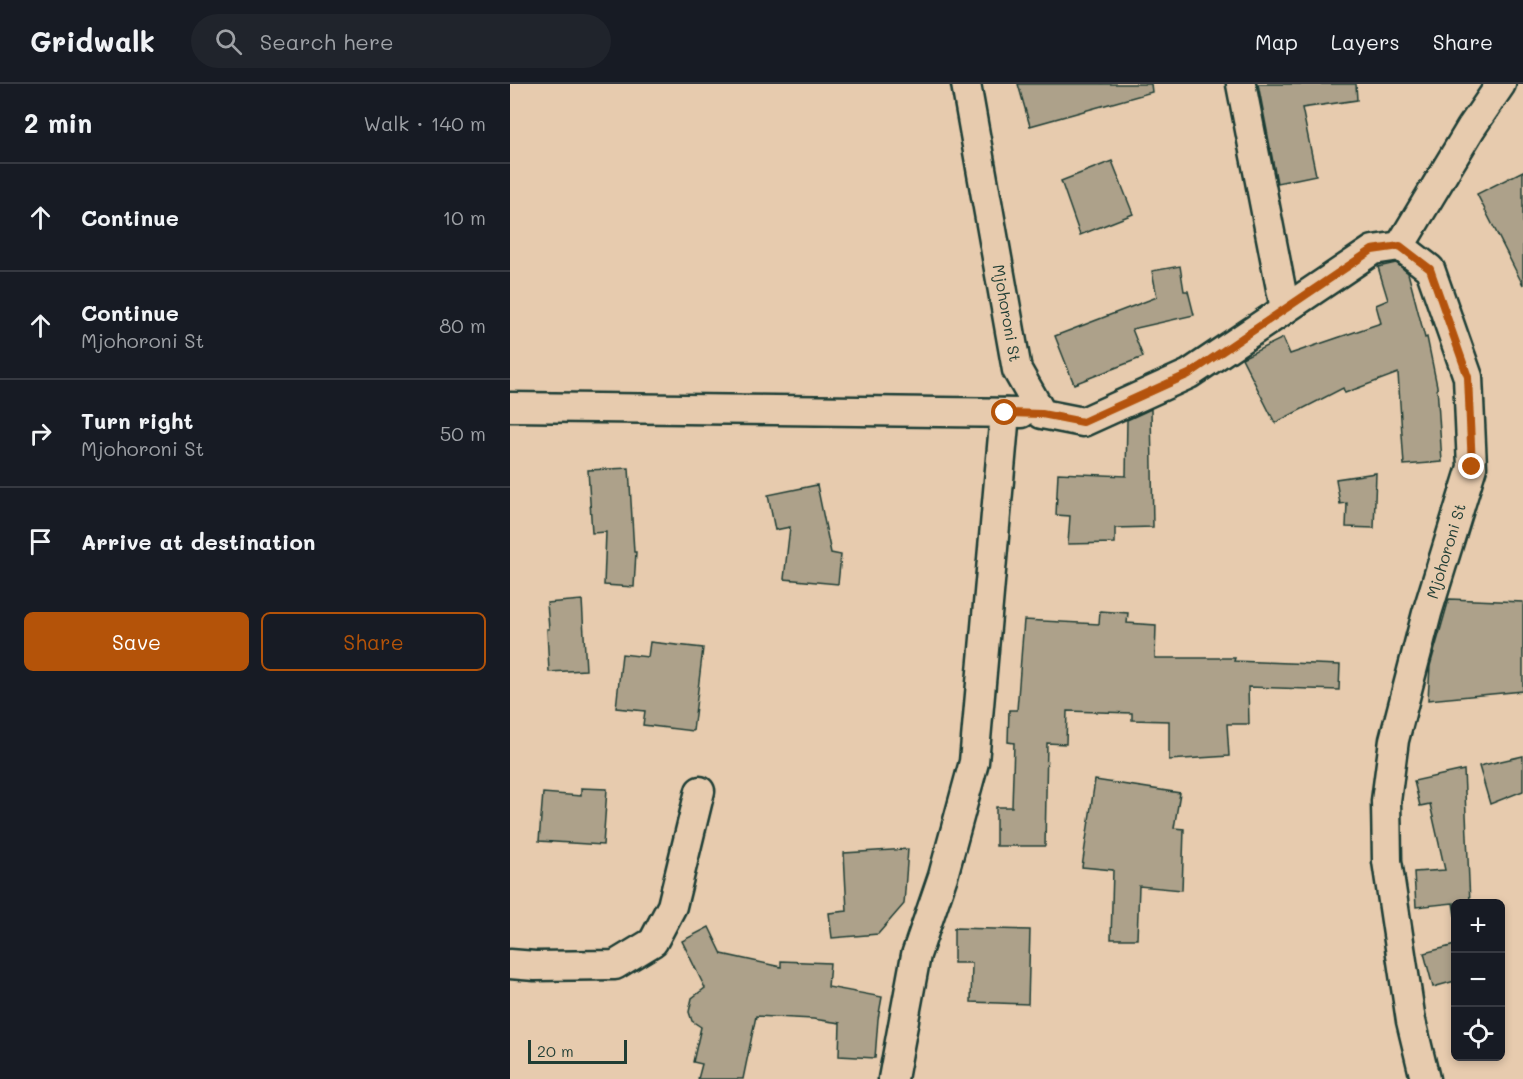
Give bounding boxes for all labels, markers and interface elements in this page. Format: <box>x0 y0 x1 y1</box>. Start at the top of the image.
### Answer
search box <box>191 14 611 68</box>
text: Gridwalk <box>30 23 155 59</box>
icon: search <box>212 25 245 58</box>
text: Search here <box>260 27 394 56</box>
text: Map <box>1255 28 1298 55</box>
text: Layers <box>1331 28 1400 55</box>
text: Share <box>1433 28 1493 55</box>
text: 2 min <box>24 106 92 140</box>
text: Walk · 140 m <box>363 110 486 136</box>
icon: ahead <box>24 201 57 234</box>
text: Continue <box>81 203 179 232</box>
text: 10 m <box>442 204 486 230</box>
street label: Mjohoroni St <box>989 263 1026 363</box>
text: Continue <box>81 298 179 327</box>
icon: ahead <box>24 309 57 342</box>
text: 80 m <box>439 312 486 338</box>
text: Mjohoroni St <box>81 327 204 353</box>
route start <box>991 399 1017 425</box>
text: Turn right <box>81 406 193 435</box>
icon: right <box>24 417 57 450</box>
text: 50 m <box>440 420 486 446</box>
text: Mjohoroni St <box>81 435 204 461</box>
route end <box>1458 453 1484 479</box>
street label: Mjohoroni St <box>1421 501 1470 601</box>
icon: arrive <box>24 525 57 558</box>
text: Arrive at destination <box>81 527 316 556</box>
button: Save <box>24 612 249 671</box>
button: Share <box>261 612 486 671</box>
map controls <box>1451 899 1505 1061</box>
button: + <box>1451 899 1505 953</box>
button: − <box>1451 953 1505 1007</box>
button: locate <box>1451 1007 1505 1061</box>
scale bar <box>528 1037 627 1064</box>
text: 20 m <box>537 1040 574 1061</box>

